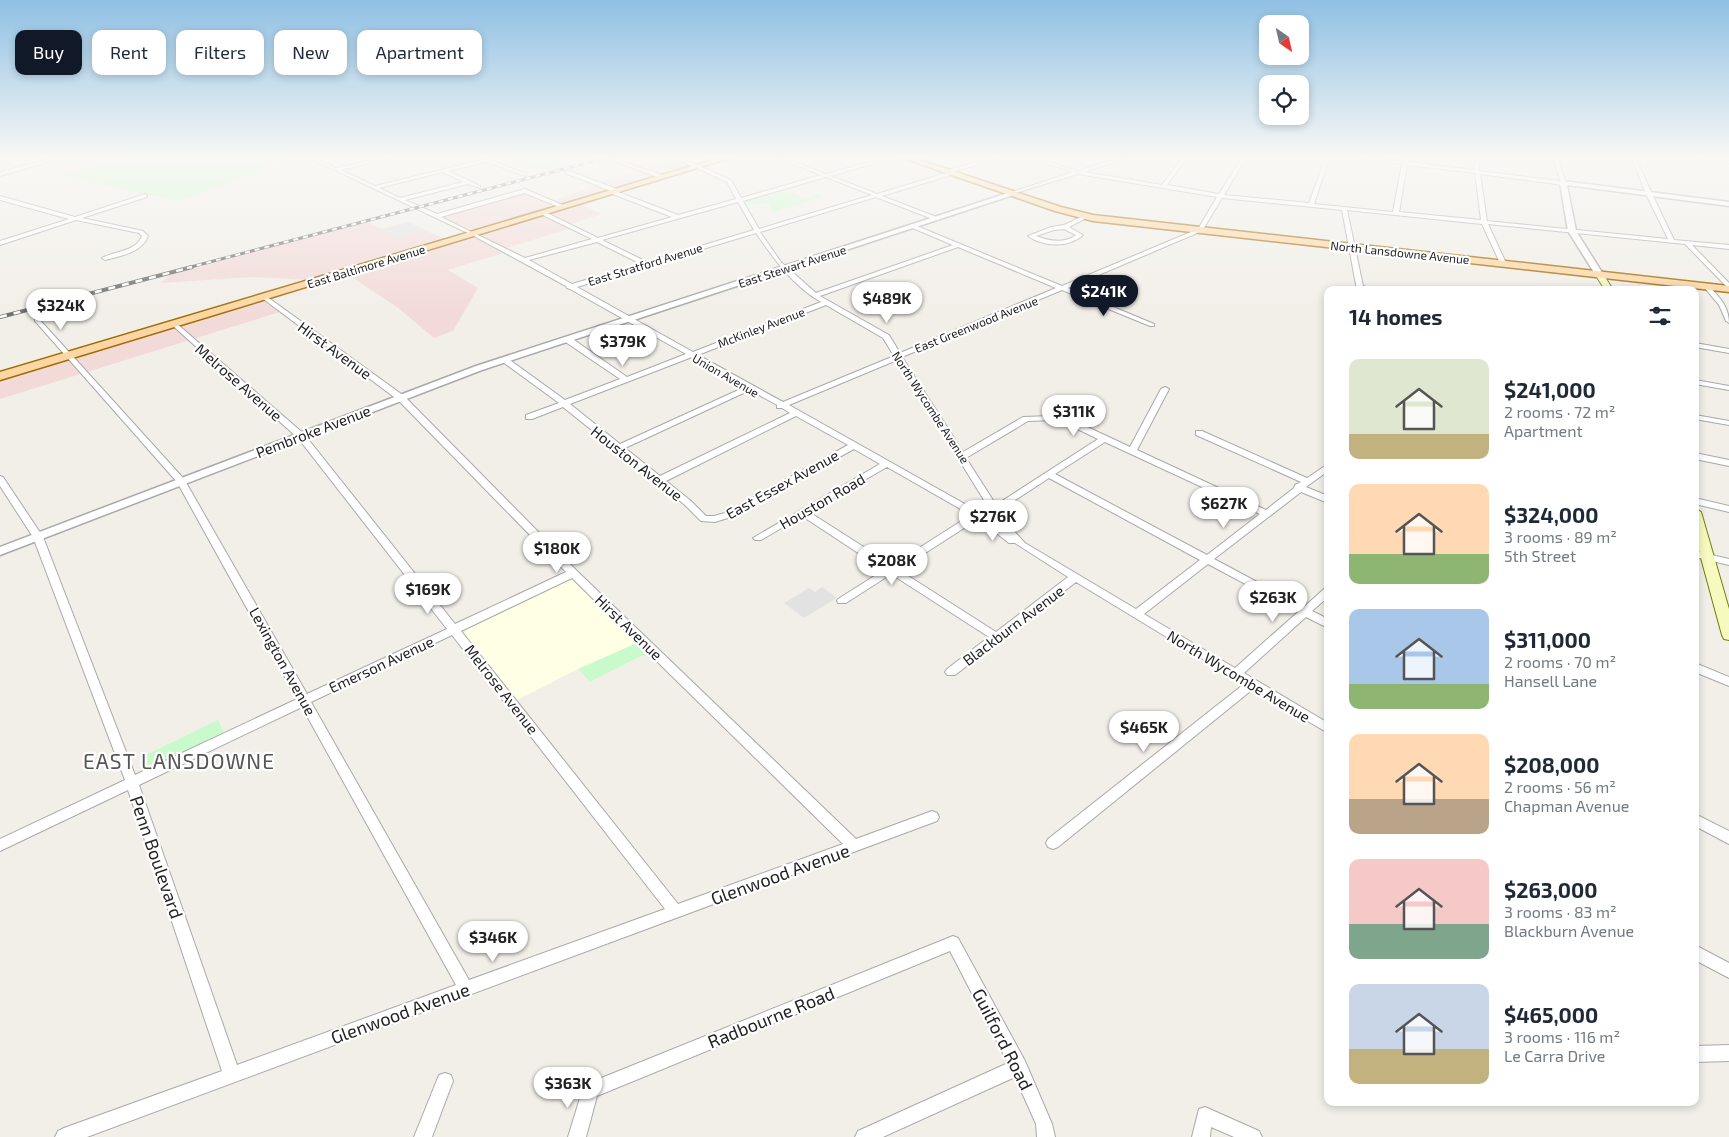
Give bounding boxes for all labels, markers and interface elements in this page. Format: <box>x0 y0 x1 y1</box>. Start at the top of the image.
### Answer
north arrow <box>1259 15 1309 65</box>
map controls <box>1259 15 1309 125</box>
chip: Buy <box>15 30 82 75</box>
chip: Rent <box>92 30 166 75</box>
chip: Filters <box>176 30 264 75</box>
chip: New <box>274 30 347 75</box>
chip: Apartment <box>357 30 482 75</box>
button: locate <box>1259 75 1309 125</box>
street label: North Lansdowne Avenue <box>1330 238 1470 266</box>
street label: East Stratford Avenue <box>586 240 704 288</box>
street label: East Baltimore Avenue <box>305 241 427 291</box>
street label: East Stewart Avenue <box>736 242 848 290</box>
pin: $241K <box>1069 274 1139 317</box>
text: $241K <box>1081 281 1127 300</box>
pin: $489K <box>852 282 922 324</box>
pin: $324K <box>26 288 96 331</box>
text: $489K <box>862 288 912 307</box>
street label: East Greenwood Avenue <box>912 293 1040 355</box>
text: $324K <box>37 295 85 314</box>
icon: filters <box>1646 302 1674 330</box>
street label: McKinley Avenue <box>716 304 806 350</box>
text: 14 homes <box>1349 304 1443 329</box>
street label: Hirst Avenue <box>295 317 375 383</box>
pin: $379K <box>588 324 658 367</box>
text: $379K <box>600 331 646 350</box>
street label: Melrose Avenue <box>192 339 286 425</box>
street label: North Wycombe Avenue <box>890 348 972 466</box>
street label: Union Avenue <box>690 350 762 400</box>
text: $241,000 <box>1504 377 1596 402</box>
icon: home <box>1389 379 1449 439</box>
pin: $311K <box>1039 394 1109 437</box>
street label: Pembroke Avenue <box>253 401 373 461</box>
text: $311K <box>1053 401 1095 420</box>
text: 2 rooms · 72 m² <box>1504 402 1615 421</box>
text: Apartment <box>1504 421 1583 440</box>
street label: Houston Avenue <box>588 422 686 504</box>
street label: East Essex Avenue <box>722 446 842 522</box>
street label: Houston Road <box>776 469 868 533</box>
pin: $627K <box>1189 486 1259 529</box>
text: $627K <box>1201 493 1247 512</box>
pin: $276K <box>958 500 1028 542</box>
text: $324,000 <box>1504 502 1599 527</box>
icon: home <box>1389 504 1449 564</box>
text: $276K <box>970 506 1016 525</box>
text: 3 rooms · 89 m² <box>1504 527 1617 546</box>
pin: $180K <box>522 532 592 574</box>
text: $180K <box>534 538 580 557</box>
pin: $208K <box>857 544 927 586</box>
text: 5th Street <box>1504 546 1576 565</box>
text: $208K <box>868 550 916 569</box>
pin: $169K <box>393 572 463 615</box>
text: $169K <box>405 579 451 598</box>
pin: $263K <box>1238 580 1308 623</box>
street label: Blackburn Avenue <box>959 581 1067 669</box>
text: $263K <box>1249 587 1297 606</box>
street label: Hirst Avenue <box>592 591 666 663</box>
street label: Lexington Avenue <box>246 604 320 718</box>
street label: North Wycombe Avenue <box>1164 626 1314 726</box>
text: $311,000 <box>1504 627 1591 652</box>
icon: home <box>1389 629 1449 689</box>
street label: Emerson Avenue <box>326 632 436 696</box>
street label: Melrose Avenue <box>461 641 543 737</box>
text: 2 rooms · 70 m² <box>1504 652 1616 671</box>
text: Hansell Lane <box>1504 671 1597 690</box>
pin: $465K <box>1109 710 1179 753</box>
text: $465K <box>1120 717 1168 736</box>
district label: EAST LANSDOWNE <box>83 748 275 773</box>
text: $208,000 <box>1504 752 1600 777</box>
icon: home <box>1389 754 1449 814</box>
text: 2 rooms · 56 m² <box>1504 777 1616 796</box>
street label: Penn Boulevard <box>126 793 188 921</box>
text: Chapman Avenue <box>1504 796 1629 815</box>
street label: Glenwood Avenue <box>708 839 852 909</box>
text: $263,000 <box>1504 877 1598 902</box>
icon: home <box>1389 879 1449 939</box>
text: 3 rooms · 83 m² <box>1504 902 1617 921</box>
pin: $346K <box>458 920 528 963</box>
text: Blackburn Avenue <box>1504 921 1634 940</box>
text: $346K <box>469 927 517 946</box>
street label: Glenwood Avenue <box>328 978 472 1048</box>
street label: Radbourne Road <box>704 982 838 1052</box>
street label: Guilford Road <box>968 985 1038 1093</box>
text: $465,000 <box>1504 1002 1598 1027</box>
icon: home <box>1389 1004 1449 1064</box>
text: 3 rooms · 116 m² <box>1504 1027 1620 1046</box>
text: Le Carra Drive <box>1504 1046 1605 1065</box>
pin: $363K <box>533 1066 603 1109</box>
text: $363K <box>544 1073 592 1092</box>

